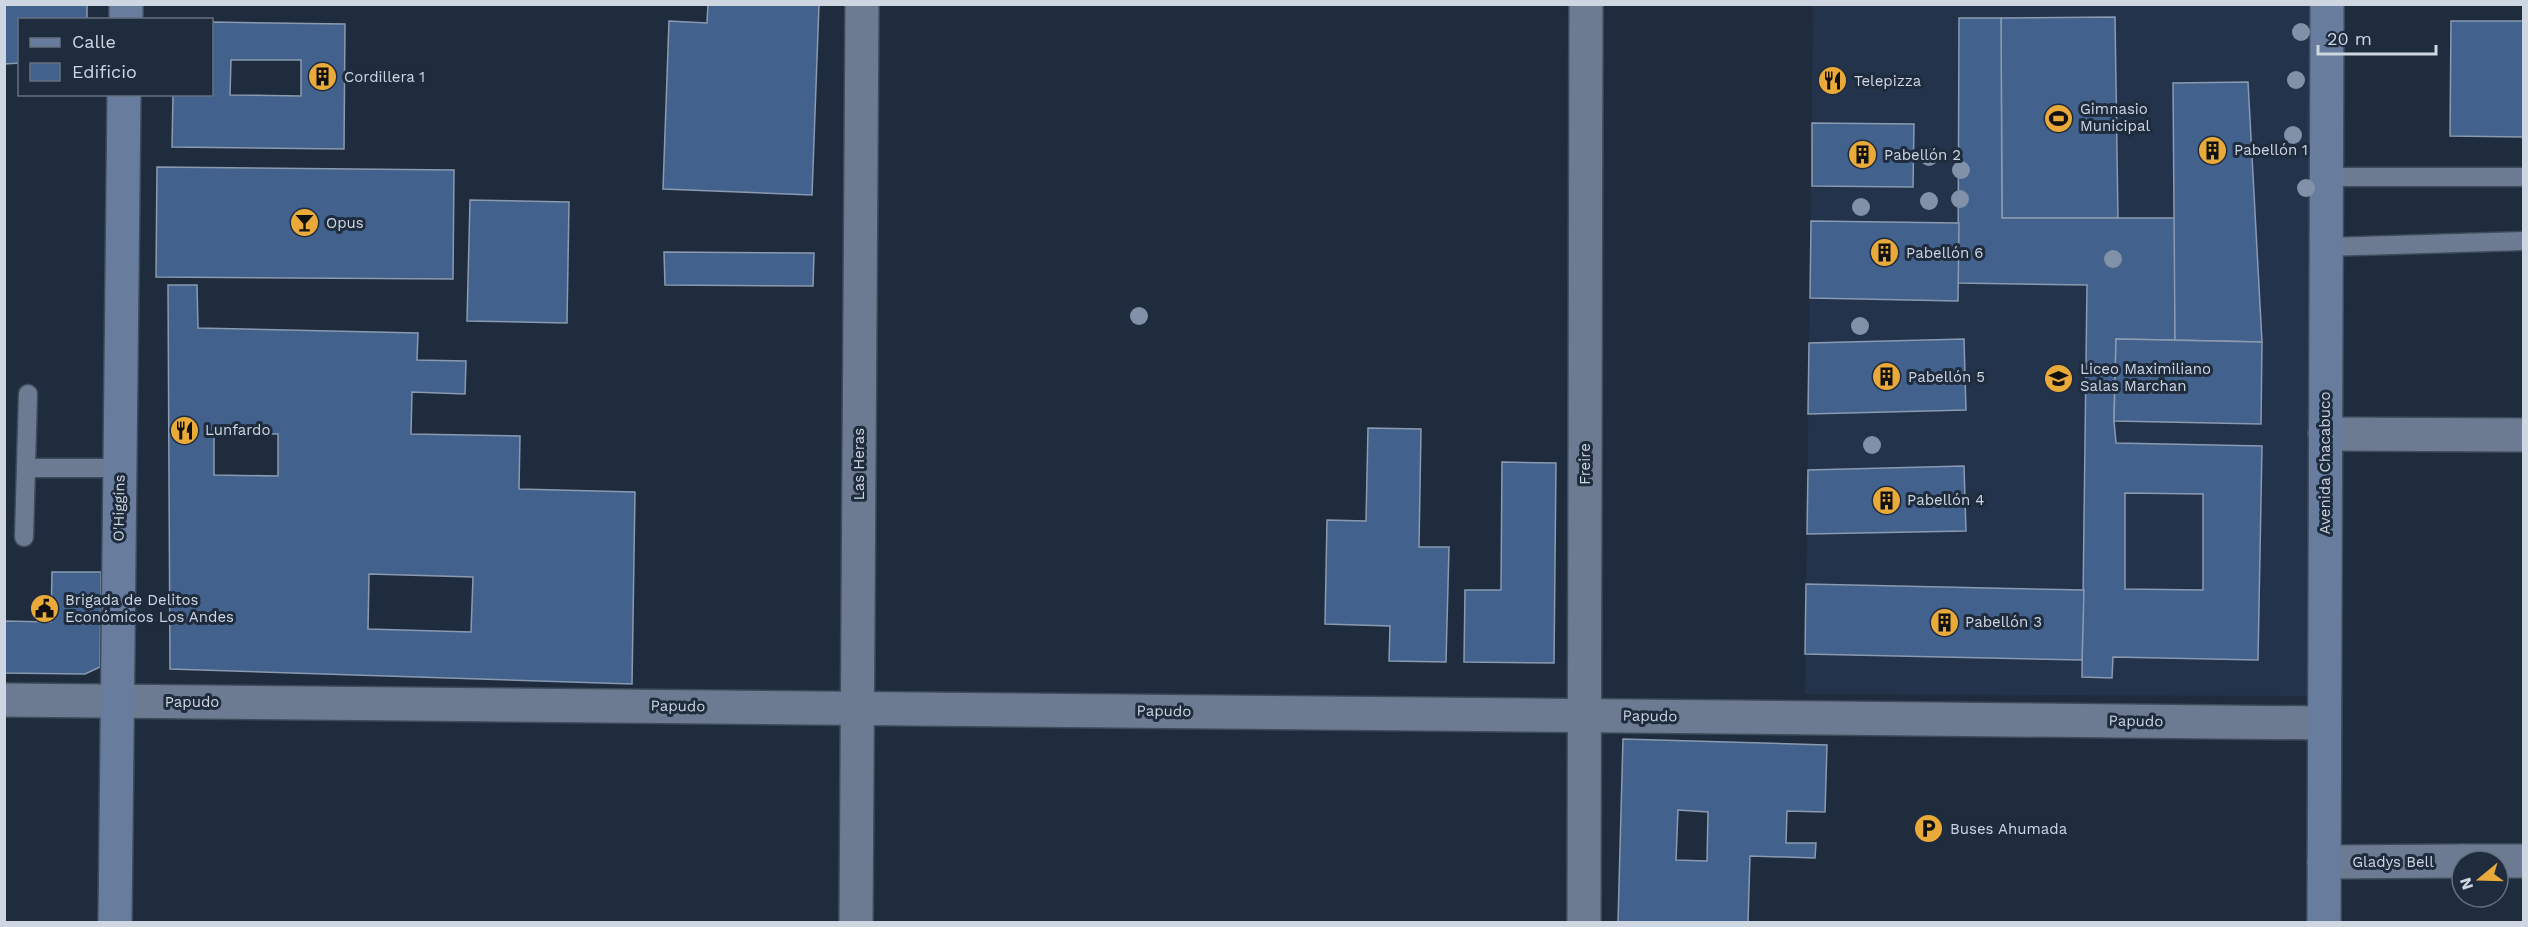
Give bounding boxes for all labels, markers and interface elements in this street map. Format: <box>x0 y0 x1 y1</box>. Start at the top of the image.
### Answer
legend <box>18 18 213 96</box>
scale bar <box>2318 18 2436 56</box>
text: 20 m <box>2327 28 2372 49</box>
text: Calle <box>72 31 116 52</box>
text: Edificio <box>72 61 137 82</box>
building icon: Cordillera 1 <box>307 61 339 93</box>
restaurant icon: Telepizza <box>1817 65 1849 97</box>
place label: Cordillera 1 <box>344 68 425 86</box>
place label: Telepizza <box>1854 72 1922 90</box>
place label: Gimnasio Municipal <box>2080 100 2151 135</box>
sports icon: Gimnasio Municipal <box>2043 102 2075 134</box>
building icon: Pabellón 1 <box>2197 134 2229 166</box>
building icon: Pabellón 2 <box>1847 139 1879 171</box>
place label: Pabellón 1 <box>2234 141 2308 159</box>
place label: Pabellón 2 <box>1884 146 1961 164</box>
bar icon: Opus <box>289 207 321 239</box>
place label: Opus <box>326 214 364 232</box>
building icon: Pabellón 6 <box>1869 237 1901 269</box>
place label: Pabellón 6 <box>1906 244 1983 262</box>
place label: Liceo Maximiliano Salas Marchan <box>2080 360 2211 395</box>
building icon: Pabellón 5 <box>1871 361 1903 393</box>
school or university icon: Liceo Maximiliano Salas Marchan <box>2043 362 2075 394</box>
place label: Pabellón 5 <box>1908 368 1985 386</box>
street label: Avenida Chacabuco <box>2316 392 2334 534</box>
restaurant icon: Lunfardo <box>168 414 200 446</box>
place label: Lunfardo <box>205 421 270 439</box>
street label: Las Heras <box>850 428 868 500</box>
street label: Freire <box>1576 443 1594 485</box>
street label: O'Higgins <box>109 474 129 542</box>
building icon: Pabellón 4 <box>1870 484 1902 516</box>
place label: Pabellón 4 <box>1907 491 1984 509</box>
place label: Brigada de Delitos Económicos Los Andes <box>65 591 234 626</box>
public building icon: Brigada de Delitos Económicos Los Andes <box>28 593 60 625</box>
building icon: Pabellón 3 <box>1928 606 1960 638</box>
place label: Pabellón 3 <box>1965 613 2042 631</box>
street label: Papudo <box>165 693 219 711</box>
street label: Papudo <box>650 697 706 715</box>
street label: Papudo <box>1136 702 1192 720</box>
street label: Papudo <box>1622 707 1678 725</box>
street label: Papudo <box>2108 712 2164 730</box>
parking icon: Buses Ahumada <box>1913 813 1945 845</box>
place label: Buses Ahumada <box>1950 820 2068 838</box>
north arrow <box>2450 849 2510 909</box>
street label: Gladys Bell <box>2352 853 2434 871</box>
text: N <box>2455 875 2477 892</box>

